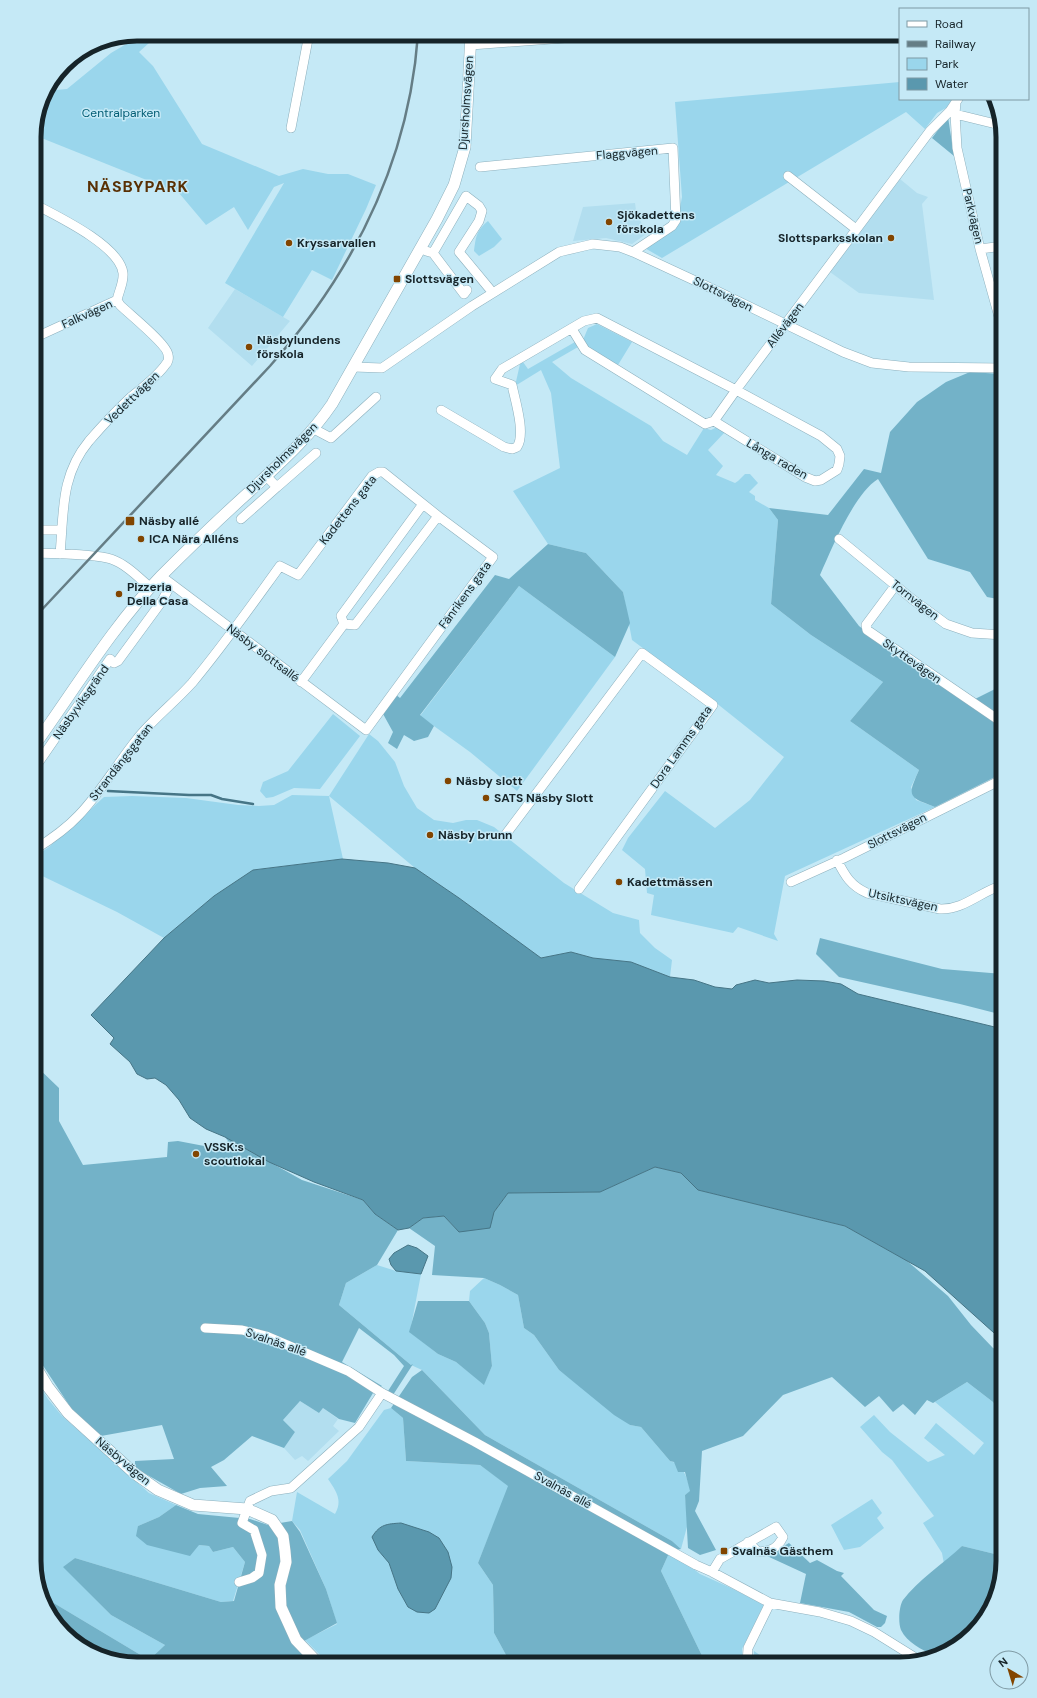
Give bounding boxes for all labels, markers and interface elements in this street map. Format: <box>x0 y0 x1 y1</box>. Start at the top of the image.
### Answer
legend <box>899 8 1029 100</box>
text: Road <box>935 16 963 32</box>
text: Railway <box>935 36 976 52</box>
street label: Djursholmsvägen <box>455 55 477 151</box>
text: Park <box>935 56 959 72</box>
text: Water <box>935 76 969 92</box>
park label: Centralparken <box>82 105 160 121</box>
street label: Flaggvägen <box>596 142 659 164</box>
district label: NÄSBYPARK <box>87 176 189 197</box>
street label: Parkvägen <box>959 187 987 245</box>
place label: Sjökadettens förskola <box>617 207 695 237</box>
marker: Sjökadettens förskola <box>604 217 614 227</box>
place label: Slottsparksskolan <box>778 230 883 246</box>
marker: Slottsparksskolan <box>886 233 896 243</box>
place label: Kryssarvallen <box>297 235 376 251</box>
marker: Kryssarvallen <box>284 238 294 248</box>
place label: Slottsvägen <box>405 271 474 287</box>
street label: Slottsvägen <box>691 273 756 315</box>
marker: Slottsvägen <box>392 274 402 284</box>
street label: Falkvägen <box>59 296 115 332</box>
street label: Allévägen <box>763 299 807 351</box>
place label: Näsbylundens förskola <box>257 332 341 362</box>
marker: Näsbylundens förskola <box>244 342 254 352</box>
street label: Vedettvägen <box>101 368 163 428</box>
street label: Djursholmsvägen <box>243 419 321 497</box>
street label: Långa raden <box>743 435 811 483</box>
street label: Kadettens gata <box>316 472 380 548</box>
place label: Näsby allé <box>139 513 199 529</box>
marker: Näsby allé <box>124 515 136 527</box>
place label: ICA Nära Alléns <box>149 531 239 547</box>
marker: ICA Nära Alléns <box>136 534 146 544</box>
street label: Fänrikens gata <box>435 558 495 632</box>
street label: Tornvägen <box>888 576 942 624</box>
place label: Pizzeria Della Casa <box>127 579 188 609</box>
marker: Pizzeria Della Casa <box>114 589 124 599</box>
street label: Näsby slottsallé <box>223 620 303 686</box>
street label: Skyttevägen <box>879 635 945 687</box>
street label: Näsbyviksgränd <box>49 662 113 742</box>
street label: Dora Lamms gata <box>647 703 715 791</box>
street label: Strandängsgatan <box>86 720 156 804</box>
place label: Näsby slott <box>456 773 523 789</box>
marker: Näsby slott <box>443 776 453 786</box>
place label: SATS Näsby Slott <box>494 790 594 806</box>
marker: SATS Näsby Slott <box>481 793 491 803</box>
street label: Slottsvägen <box>865 809 929 853</box>
place label: Näsby brunn <box>438 827 513 843</box>
marker: Näsby brunn <box>425 830 435 840</box>
place label: Kadettmässen <box>627 874 713 890</box>
marker: Kadettmässen <box>614 877 624 887</box>
street label: Utsiktsvägen <box>867 885 939 915</box>
place label: VSSK:s scoutlokal <box>204 1139 265 1169</box>
marker: VSSK:s scoutlokal <box>191 1149 201 1159</box>
street label: Svalnäs allé <box>243 1324 309 1360</box>
street label: Näsbyvägen <box>92 1433 154 1489</box>
street label: Svalnäs allé <box>531 1468 595 1512</box>
place label: Svalnäs Gästhem <box>732 1543 833 1559</box>
marker: Svalnäs Gästhem <box>719 1546 729 1556</box>
north arrow <box>989 1650 1029 1690</box>
text: N <box>995 1654 1010 1670</box>

